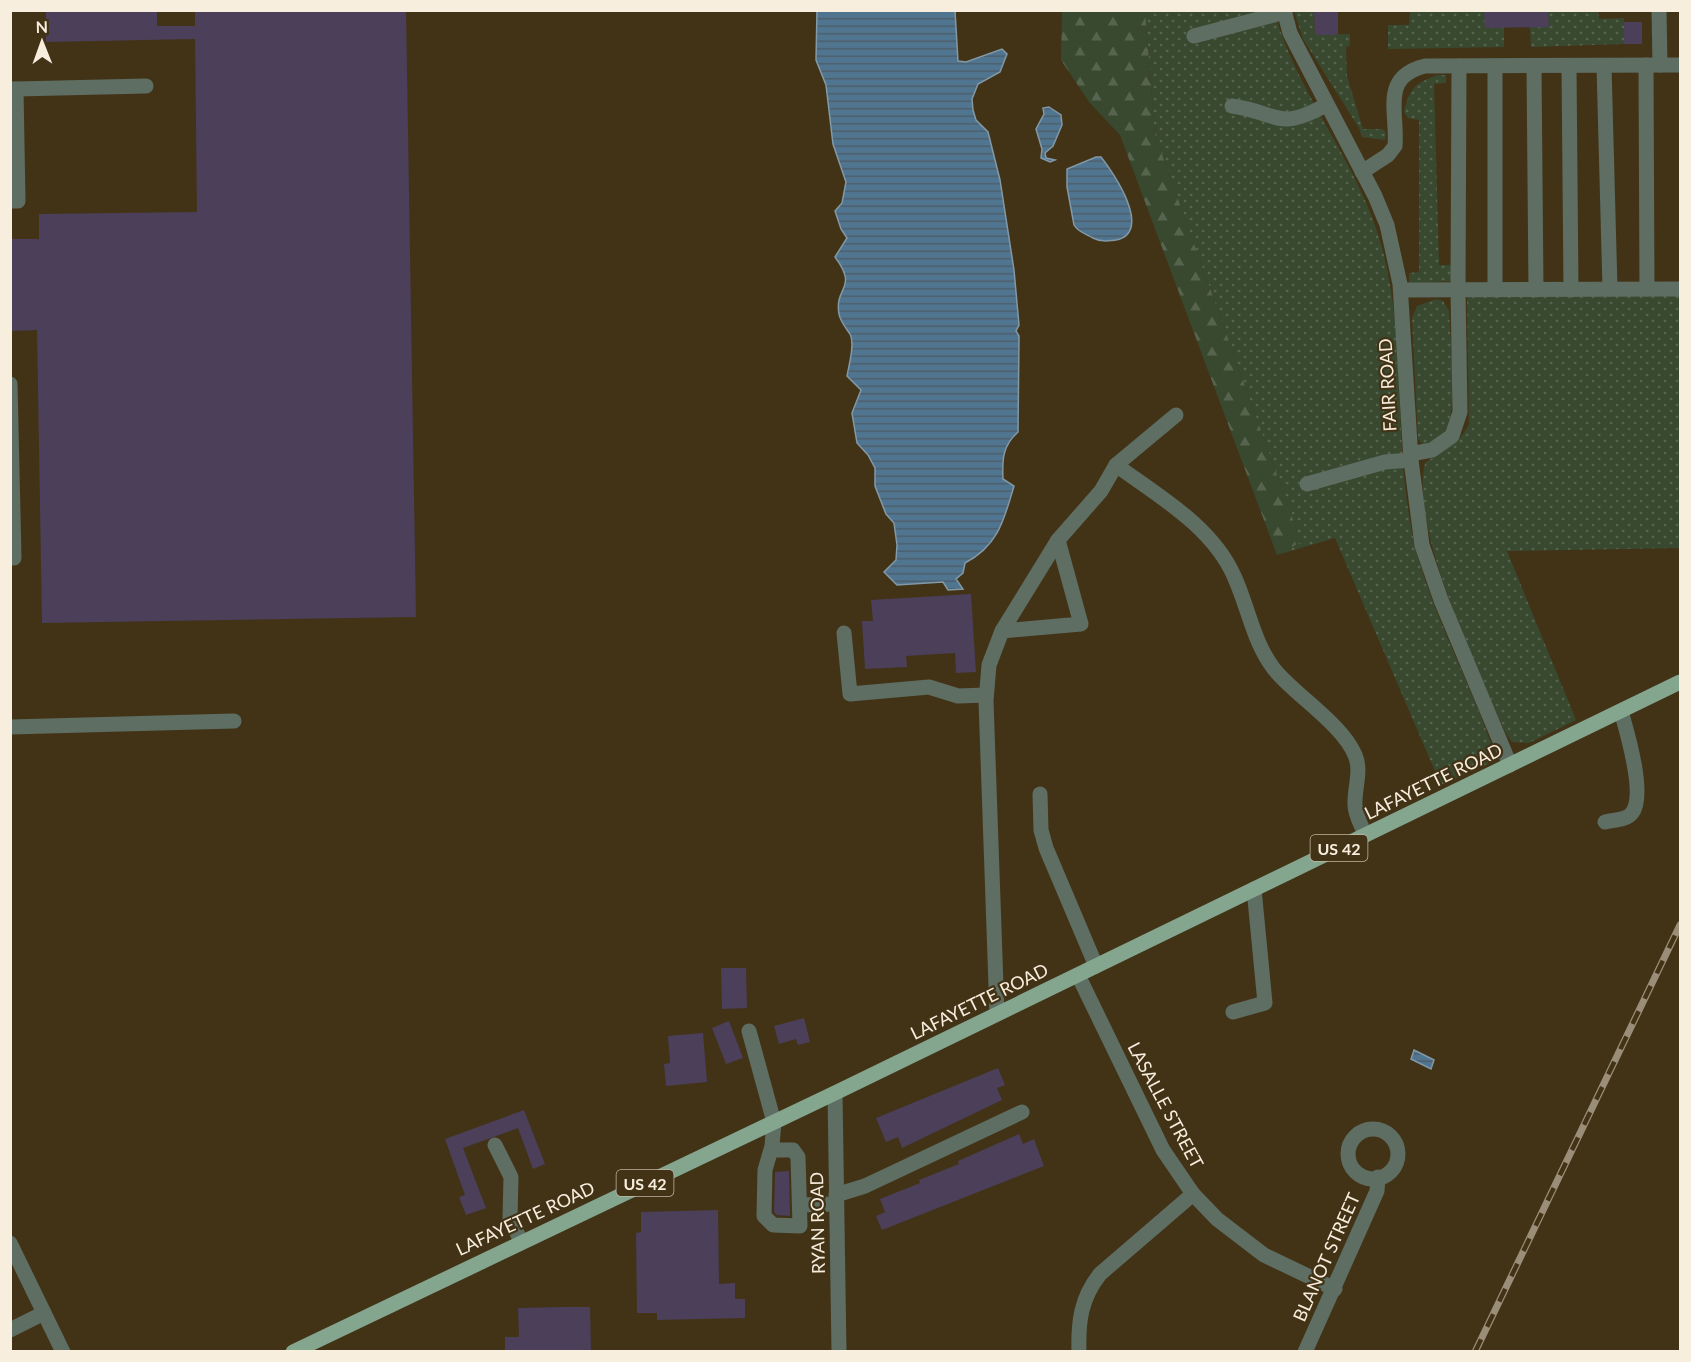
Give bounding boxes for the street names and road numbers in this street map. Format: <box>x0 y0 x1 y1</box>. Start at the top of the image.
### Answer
street label: FAIR ROAD <box>1374 338 1400 432</box>
street label: LAFAYETTE ROAD <box>1361 738 1505 824</box>
road number: US 42 <box>1310 835 1368 861</box>
street label: LAFAYETTE ROAD <box>907 958 1051 1044</box>
street label: LASALLE STREET <box>1123 1038 1209 1172</box>
road number: US 42 <box>616 1170 674 1196</box>
street label: RYAN ROAD <box>805 1172 829 1274</box>
street label: LAFAYETTE ROAD <box>452 1176 598 1260</box>
street label: BLANOT STREET <box>1288 1189 1364 1325</box>

